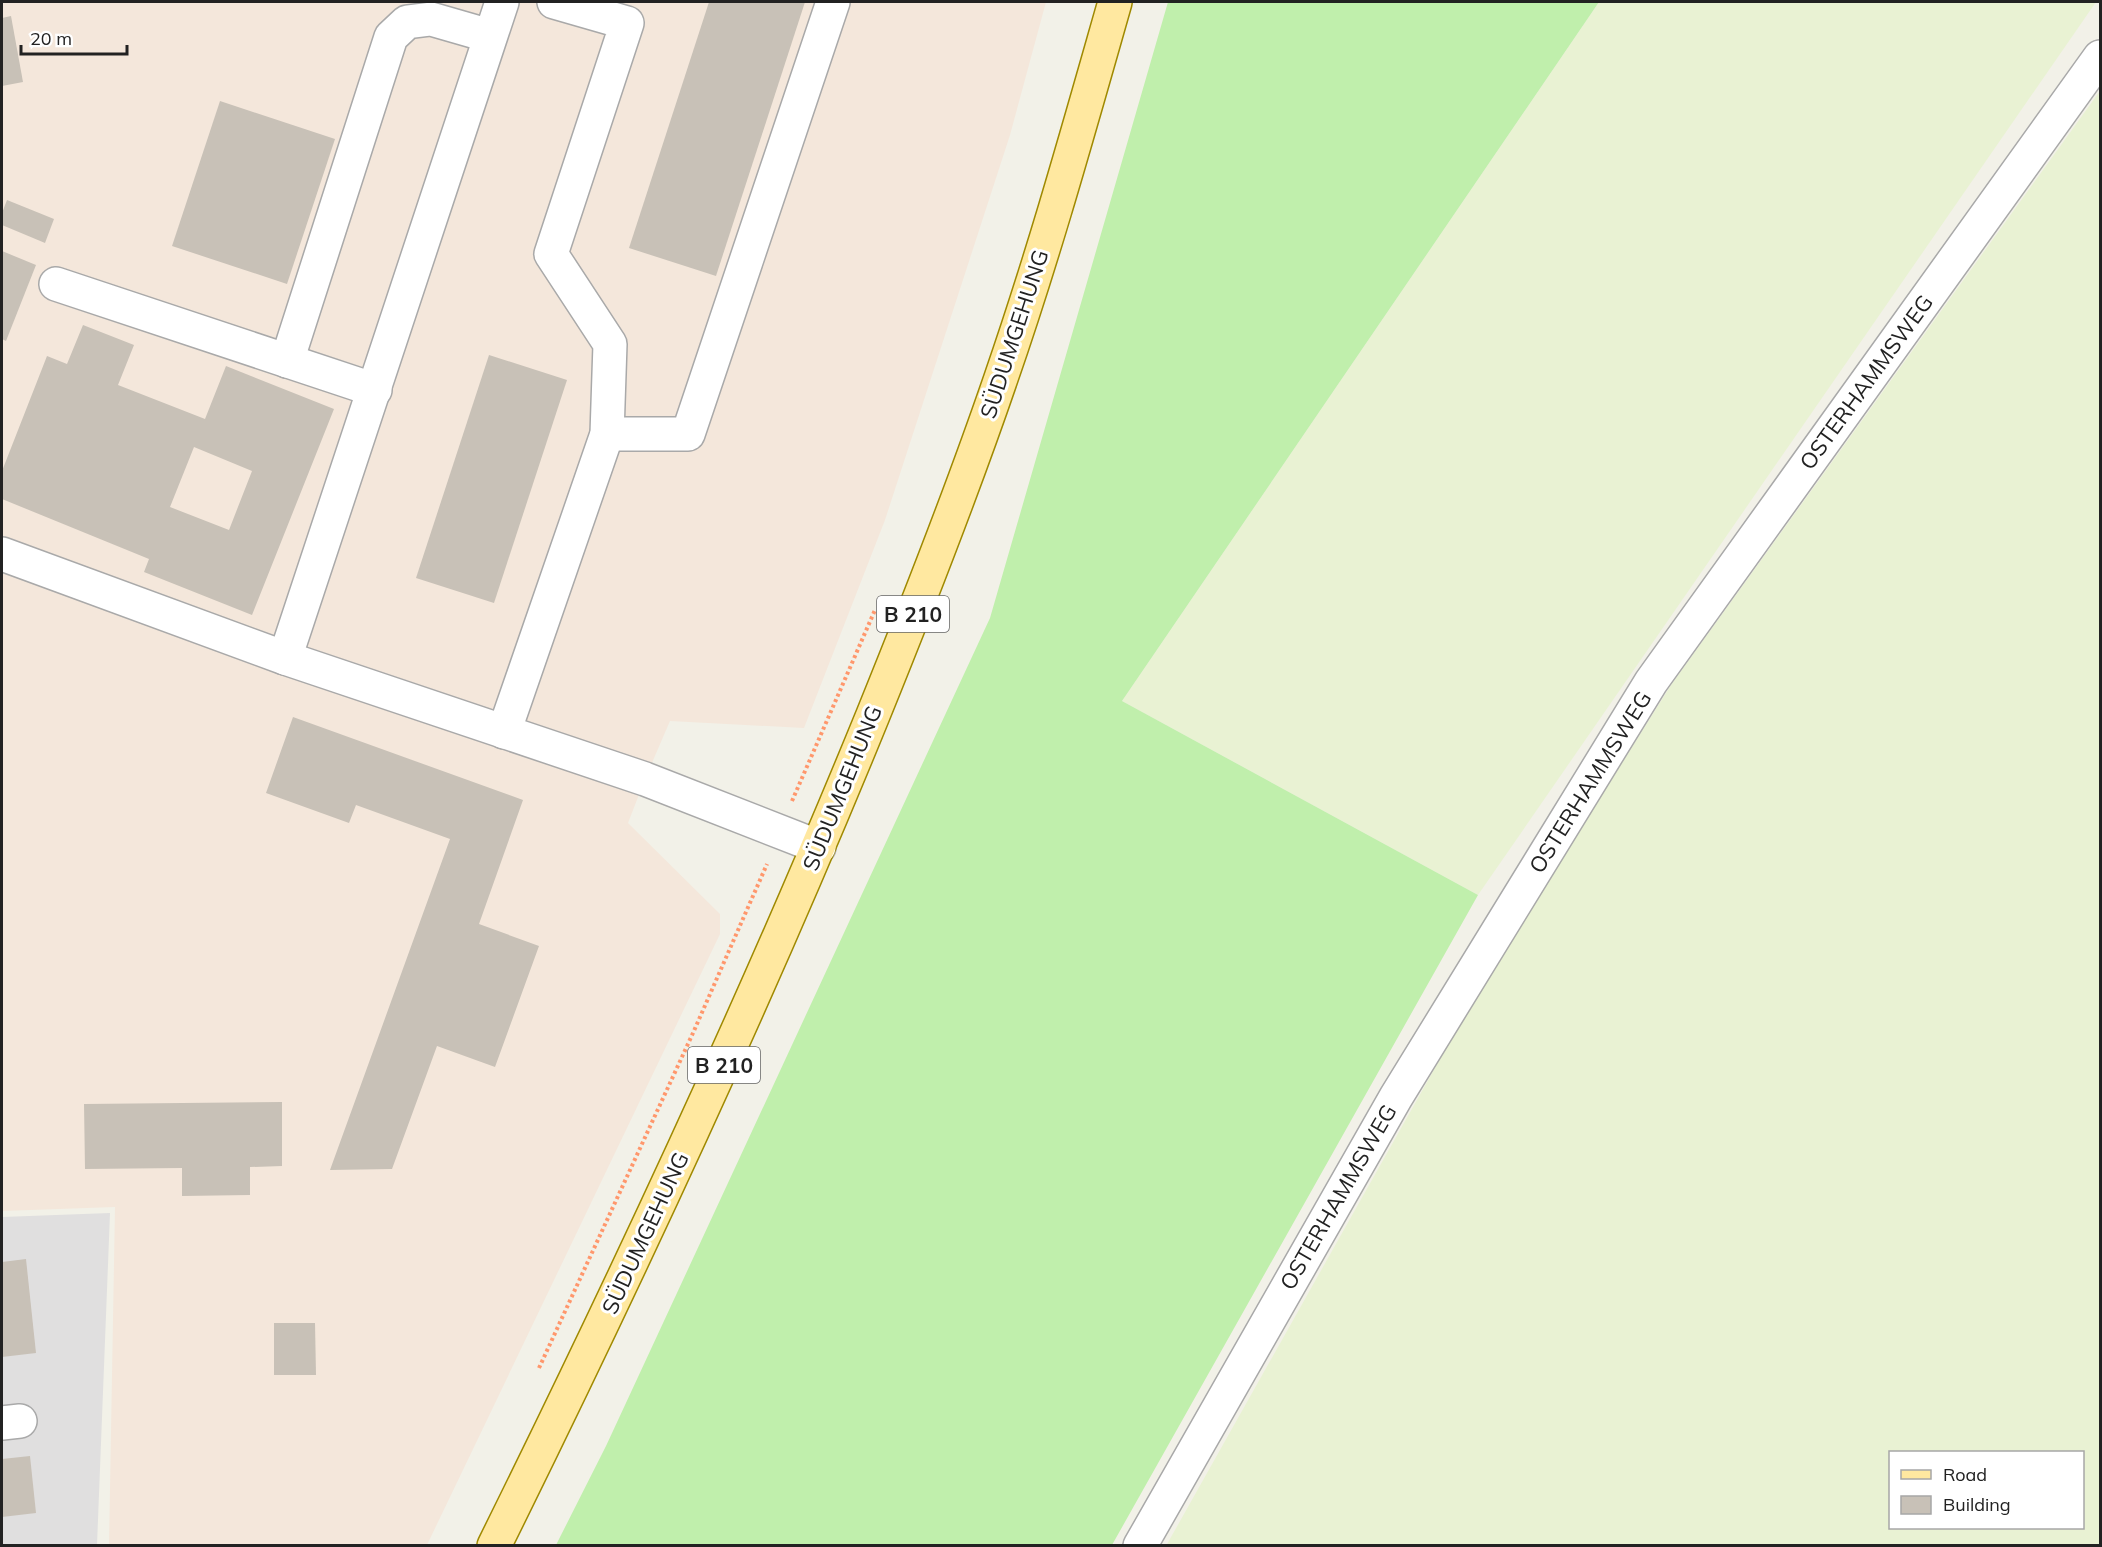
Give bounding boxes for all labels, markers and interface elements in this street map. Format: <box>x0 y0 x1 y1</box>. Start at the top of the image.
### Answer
scale bar <box>21 18 128 56</box>
text: 20 m <box>30 27 72 50</box>
street label: SÜDUMGEHUNG <box>974 246 1054 422</box>
street label: OSTERHAMMSWEG <box>1793 289 1939 475</box>
road number: B 210 <box>877 596 949 632</box>
street label: OSTERHAMMSWEG <box>1523 686 1657 878</box>
street label: SÜDUMGEHUNG <box>796 701 888 875</box>
road number: B 210 <box>688 1047 760 1083</box>
street label: OSTERHAMMSWEG <box>1274 1099 1402 1295</box>
street label: SÜDUMGEHUNG <box>595 1148 695 1318</box>
legend <box>1889 1451 2084 1529</box>
text: Road <box>1943 1463 1987 1486</box>
text: Building <box>1943 1493 2011 1516</box>

